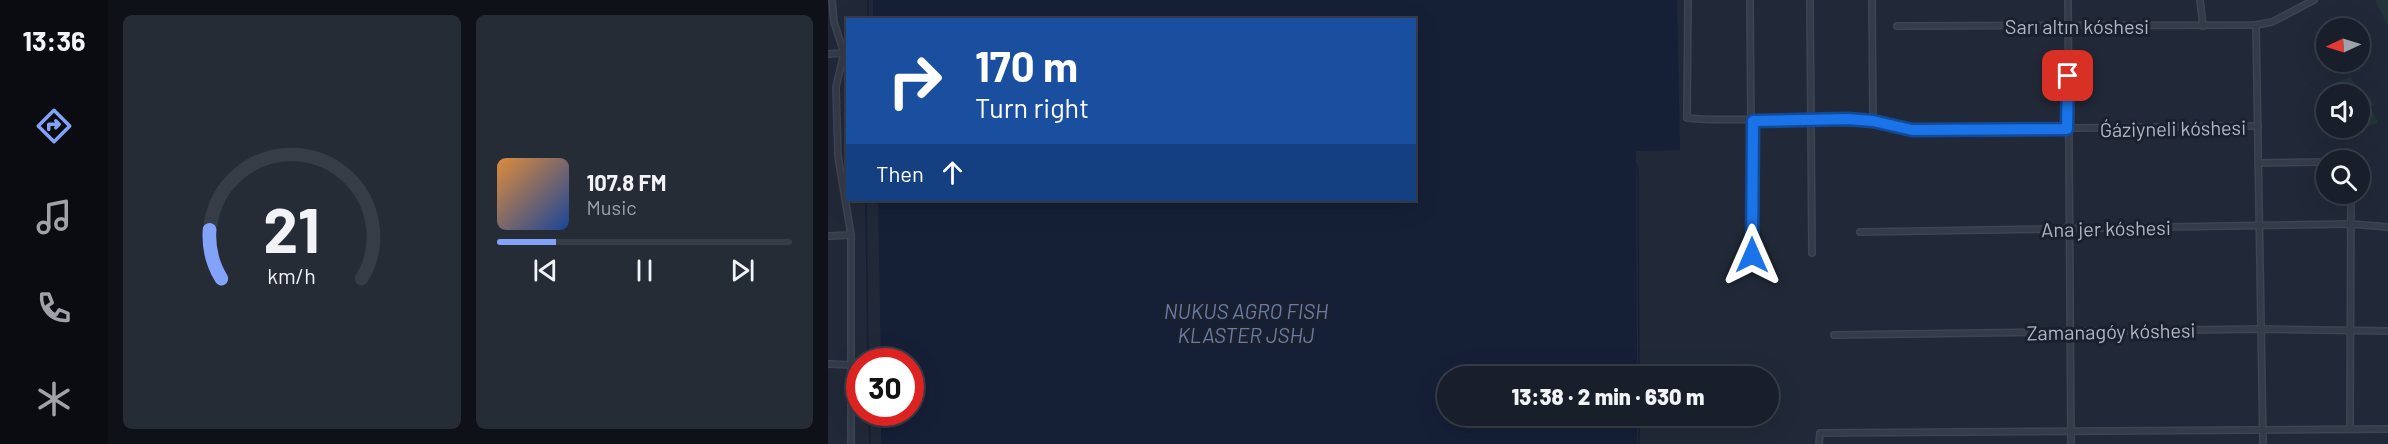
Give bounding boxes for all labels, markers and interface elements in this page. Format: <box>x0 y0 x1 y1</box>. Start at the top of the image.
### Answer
street label: Sarı altın kóshesi <box>2005 14 2149 38</box>
north arrow <box>2316 18 2370 72</box>
map controls <box>2316 18 2370 204</box>
text: 13:36 <box>22 24 86 56</box>
text: 170 m <box>975 40 1078 90</box>
icon: right <box>876 42 954 120</box>
pin <box>2042 50 2093 101</box>
icon: arrive <box>2051 59 2084 92</box>
button: sound <box>2316 84 2370 138</box>
text: Turn right <box>975 91 1089 123</box>
icon: directions <box>33 105 75 147</box>
street label: Ǵáziyneli kóshesi <box>2100 115 2246 141</box>
button: search <box>2316 150 2370 204</box>
icon: ahead <box>936 156 969 189</box>
text: Then <box>876 160 924 186</box>
text: 107.8 FM <box>587 169 667 195</box>
text: 21 <box>263 191 320 265</box>
text: Music <box>587 195 637 219</box>
icon: music <box>33 196 75 238</box>
street label: Ana jer kóshesi <box>2041 215 2171 241</box>
position arrow <box>1720 223 1784 287</box>
icon: previous <box>529 254 562 287</box>
icon: pause <box>628 254 661 287</box>
icon: next <box>726 254 759 287</box>
text: km/h <box>267 263 316 288</box>
icon: phone <box>33 287 75 329</box>
water label: NUKUS AGRO FISH KLASTER JSHJ <box>1164 298 1328 347</box>
street label: Zamanagóy kóshesi <box>2026 318 2196 344</box>
speed limit sign: 30 <box>846 348 924 426</box>
icon: climate <box>33 378 75 420</box>
text: 13:38 · 2 min · 630 m <box>1511 383 1705 409</box>

